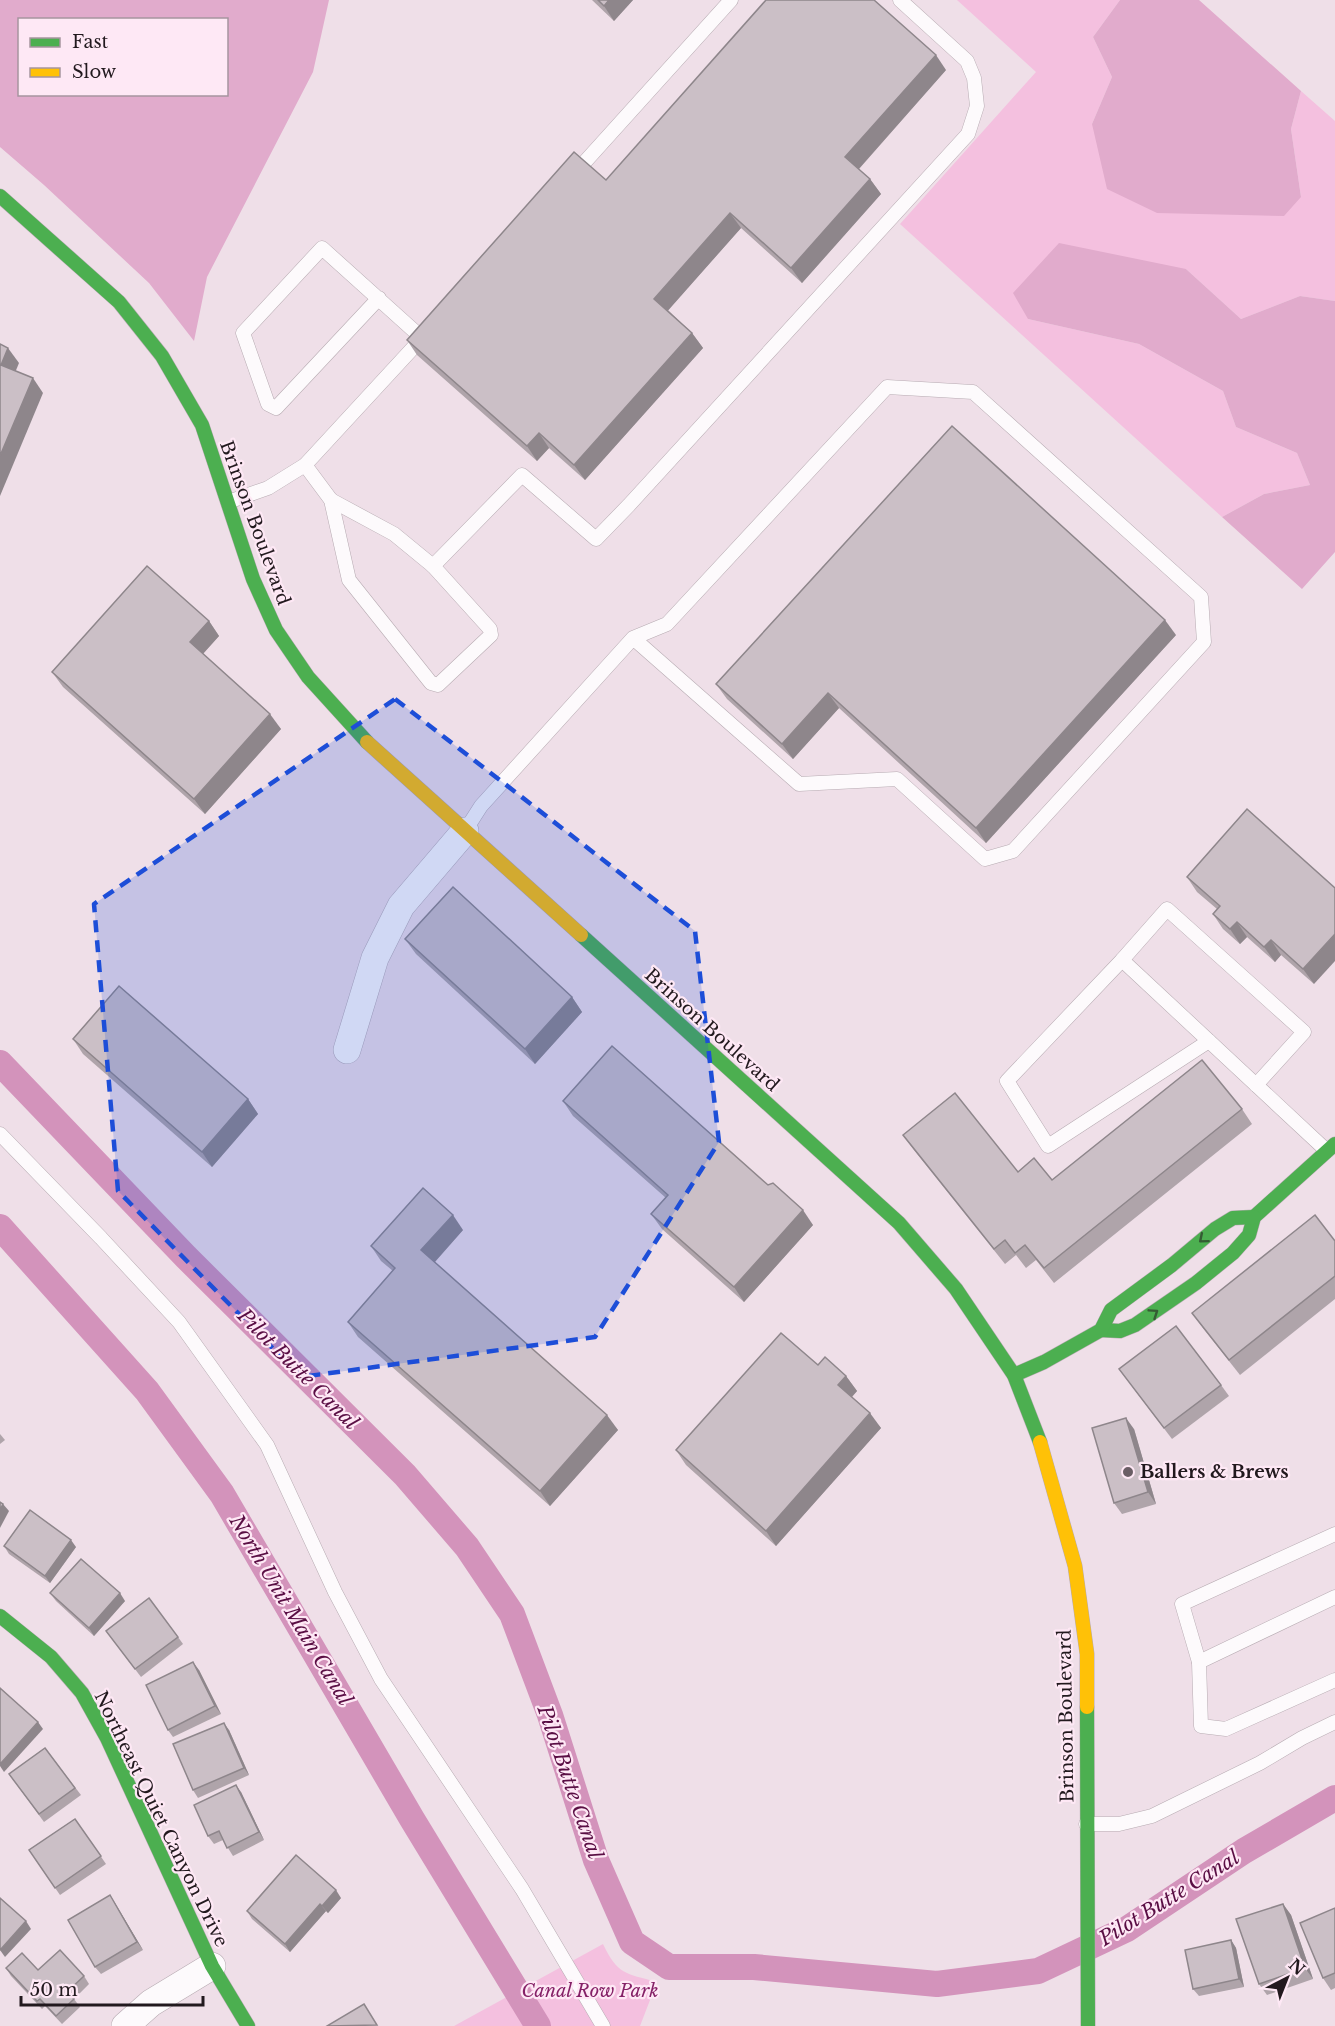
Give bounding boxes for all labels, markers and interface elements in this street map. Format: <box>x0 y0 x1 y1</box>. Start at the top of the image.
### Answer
legend <box>18 18 228 96</box>
text: Fast <box>72 31 109 53</box>
text: Slow <box>72 61 117 83</box>
street label: Brinson Boulevard <box>215 438 295 608</box>
street label: Brinson Boulevard <box>640 964 784 1096</box>
one-way arrow <box>1199 1232 1210 1243</box>
water label: Pilot Butte Canal <box>232 1303 364 1435</box>
one-way arrow <box>1148 1308 1158 1320</box>
place label: Ballers & Brews <box>1140 1461 1289 1483</box>
marker: Ballers & Brews <box>1121 1465 1135 1479</box>
water label: North Unit Main Canal <box>224 1509 358 1710</box>
street label: Brinson Boulevard <box>1053 1629 1079 1803</box>
street label: Northeast Quiet Canyon Drive <box>89 1688 233 1950</box>
water label: Pilot Butte Canal <box>532 1701 608 1863</box>
water label: Pilot Butte Canal <box>1094 1845 1244 1951</box>
north arrow <box>1257 1948 1317 2008</box>
text: N <box>1285 1954 1309 1979</box>
scale bar <box>21 1969 202 2007</box>
text: 50 m <box>30 1979 78 2001</box>
park label: Canal Row Park <box>522 1980 659 2002</box>

